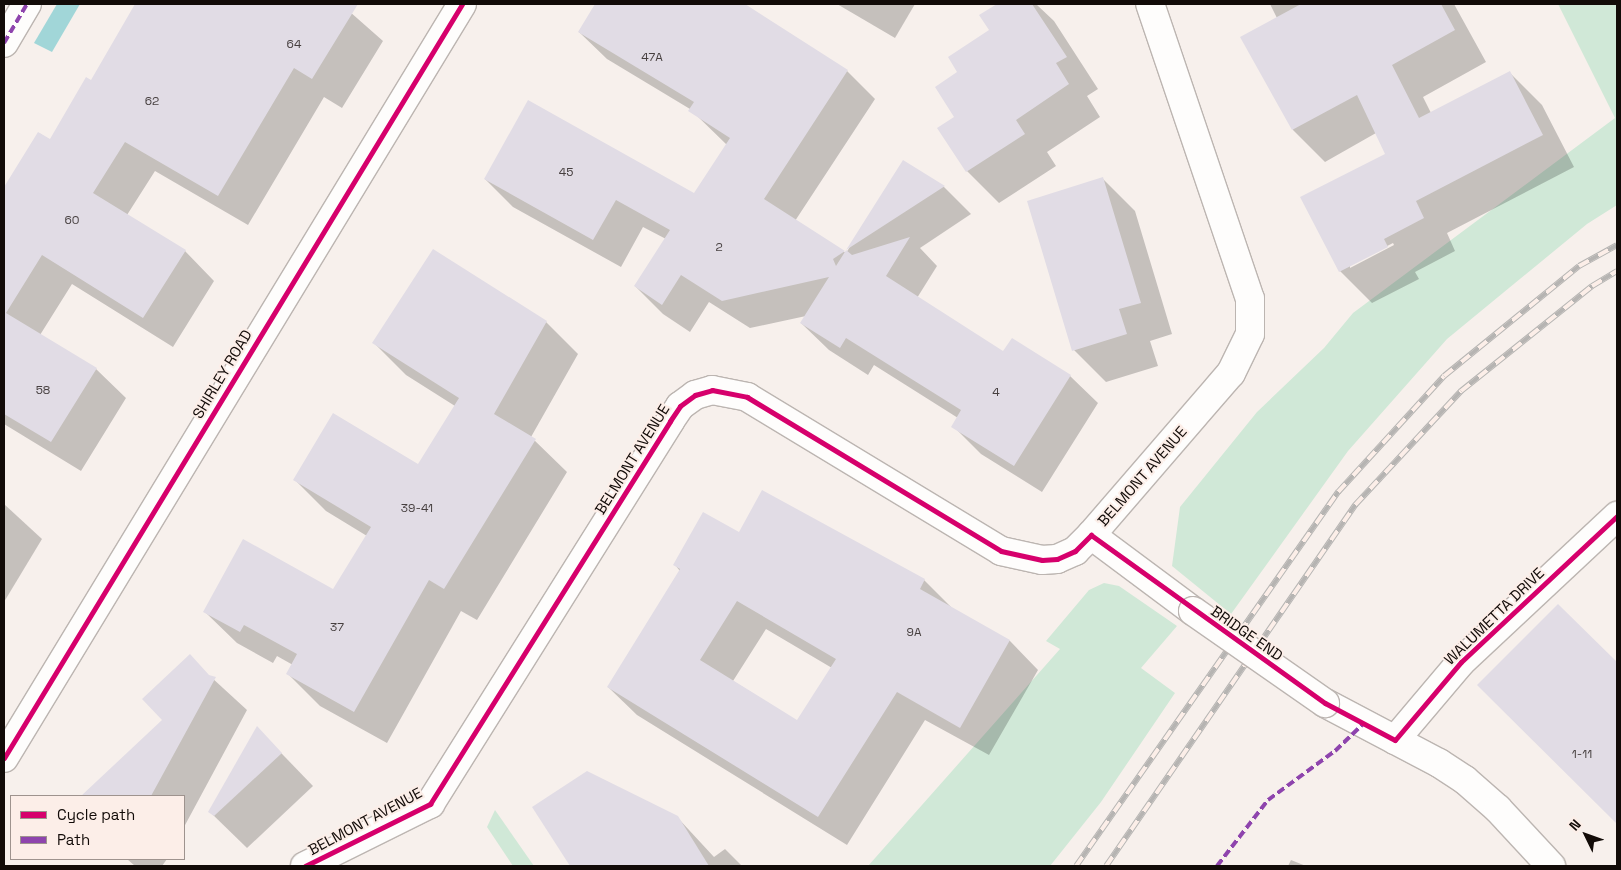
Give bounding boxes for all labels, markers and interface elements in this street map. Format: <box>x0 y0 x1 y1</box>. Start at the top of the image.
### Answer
house number: 64 <box>287 38 301 52</box>
house number: 47A <box>641 51 663 65</box>
house number: 62 <box>145 95 159 109</box>
house number: 45 <box>559 166 573 180</box>
house number: 60 <box>64 214 80 228</box>
house number: 2 <box>715 241 723 255</box>
street label: SHIRLEY ROAD <box>188 326 256 422</box>
house number: 58 <box>36 384 50 398</box>
house number: 4 <box>992 386 1000 400</box>
street label: BELMONT AVENUE <box>591 400 673 518</box>
street label: BELMONT AVENUE <box>1094 422 1190 530</box>
house number: 39-41 <box>401 502 433 516</box>
street label: WALUMETTA DRIVE <box>1440 564 1548 668</box>
street label: BRIDGE END <box>1208 602 1286 664</box>
house number: 37 <box>330 621 344 635</box>
house number: 9A <box>907 626 921 640</box>
house number: 1-11 <box>1572 748 1592 762</box>
street label: BELMONT AVENUE <box>305 783 425 859</box>
legend <box>10 795 185 860</box>
text: Cycle path <box>57 805 135 824</box>
north arrow <box>1561 810 1611 860</box>
text: N <box>1565 815 1585 834</box>
text: Path <box>57 830 90 849</box>

